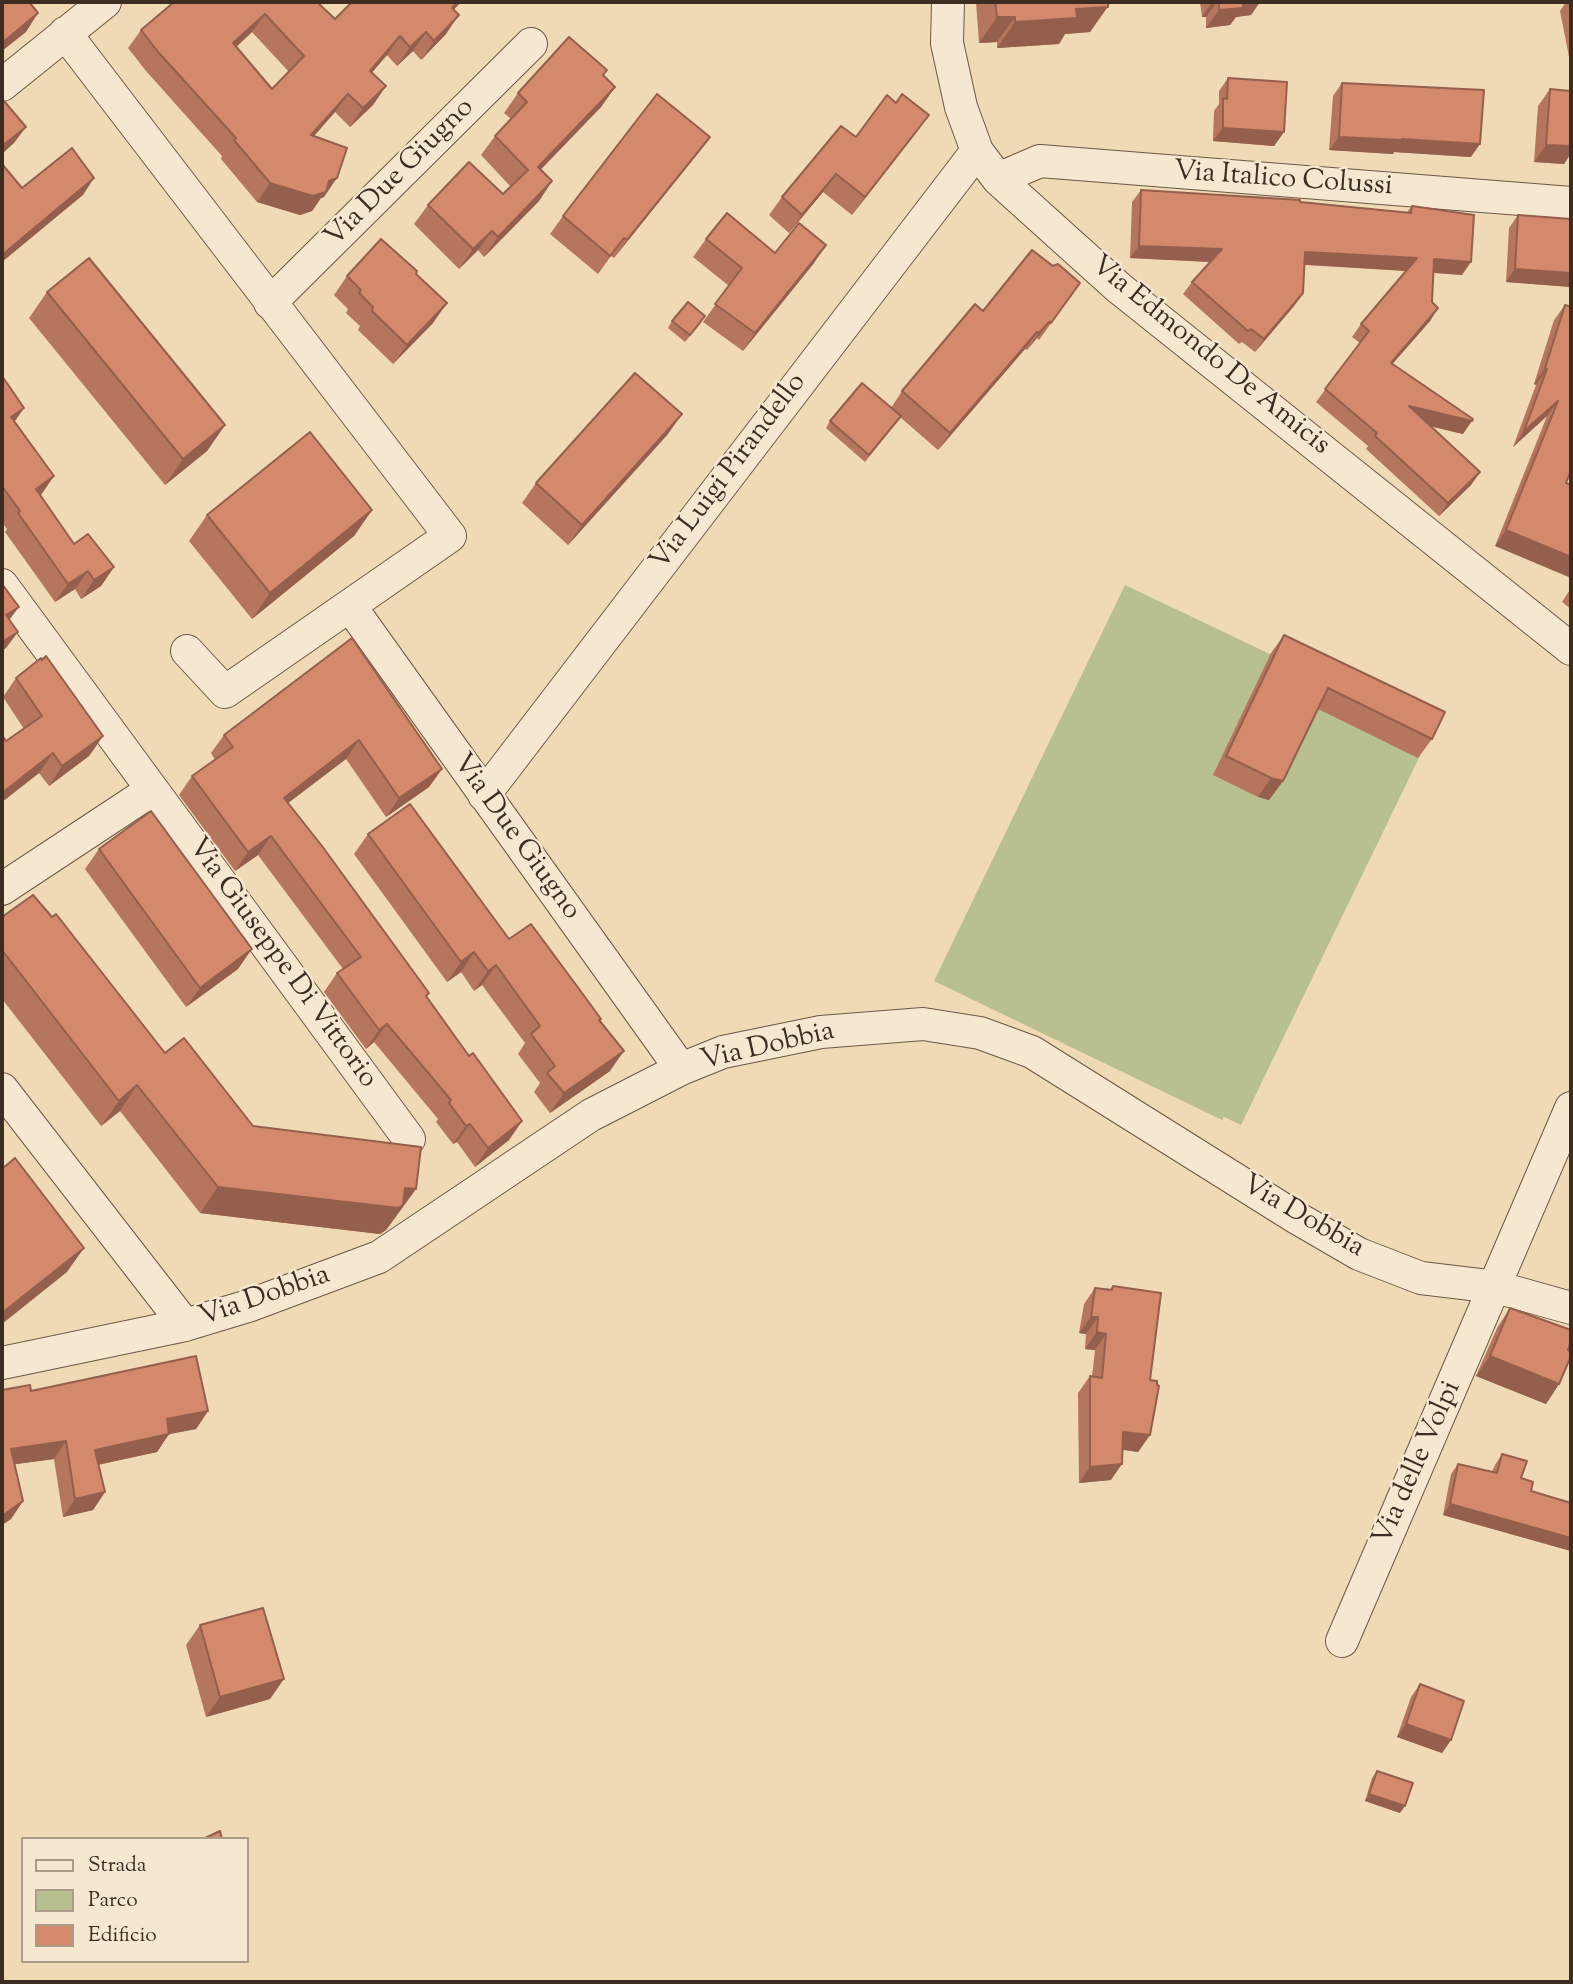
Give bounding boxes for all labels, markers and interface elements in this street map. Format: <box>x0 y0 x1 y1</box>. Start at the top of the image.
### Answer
street label: Via Due Giugno <box>319 92 483 256</box>
street label: Via Italico Colussi <box>1172 157 1394 205</box>
street label: Via Edmondo De Amicis <box>1083 250 1335 464</box>
street label: Via Luigi Pirandello <box>645 368 815 578</box>
street label: Via Due Giugno <box>443 748 587 928</box>
street label: Via Giuseppe Di Vittorio <box>179 832 383 1096</box>
street label: Via Dobbia <box>698 1016 838 1080</box>
street label: Via Dobbia <box>1235 1169 1369 1267</box>
street label: Via Dobbia <box>195 1260 335 1336</box>
street label: Via delle Volpi <box>1368 1376 1470 1552</box>
legend <box>21 1837 248 1963</box>
text: Strada <box>88 1851 147 1881</box>
text: Parco <box>88 1886 138 1916</box>
text: Edificio <box>88 1921 157 1951</box>

